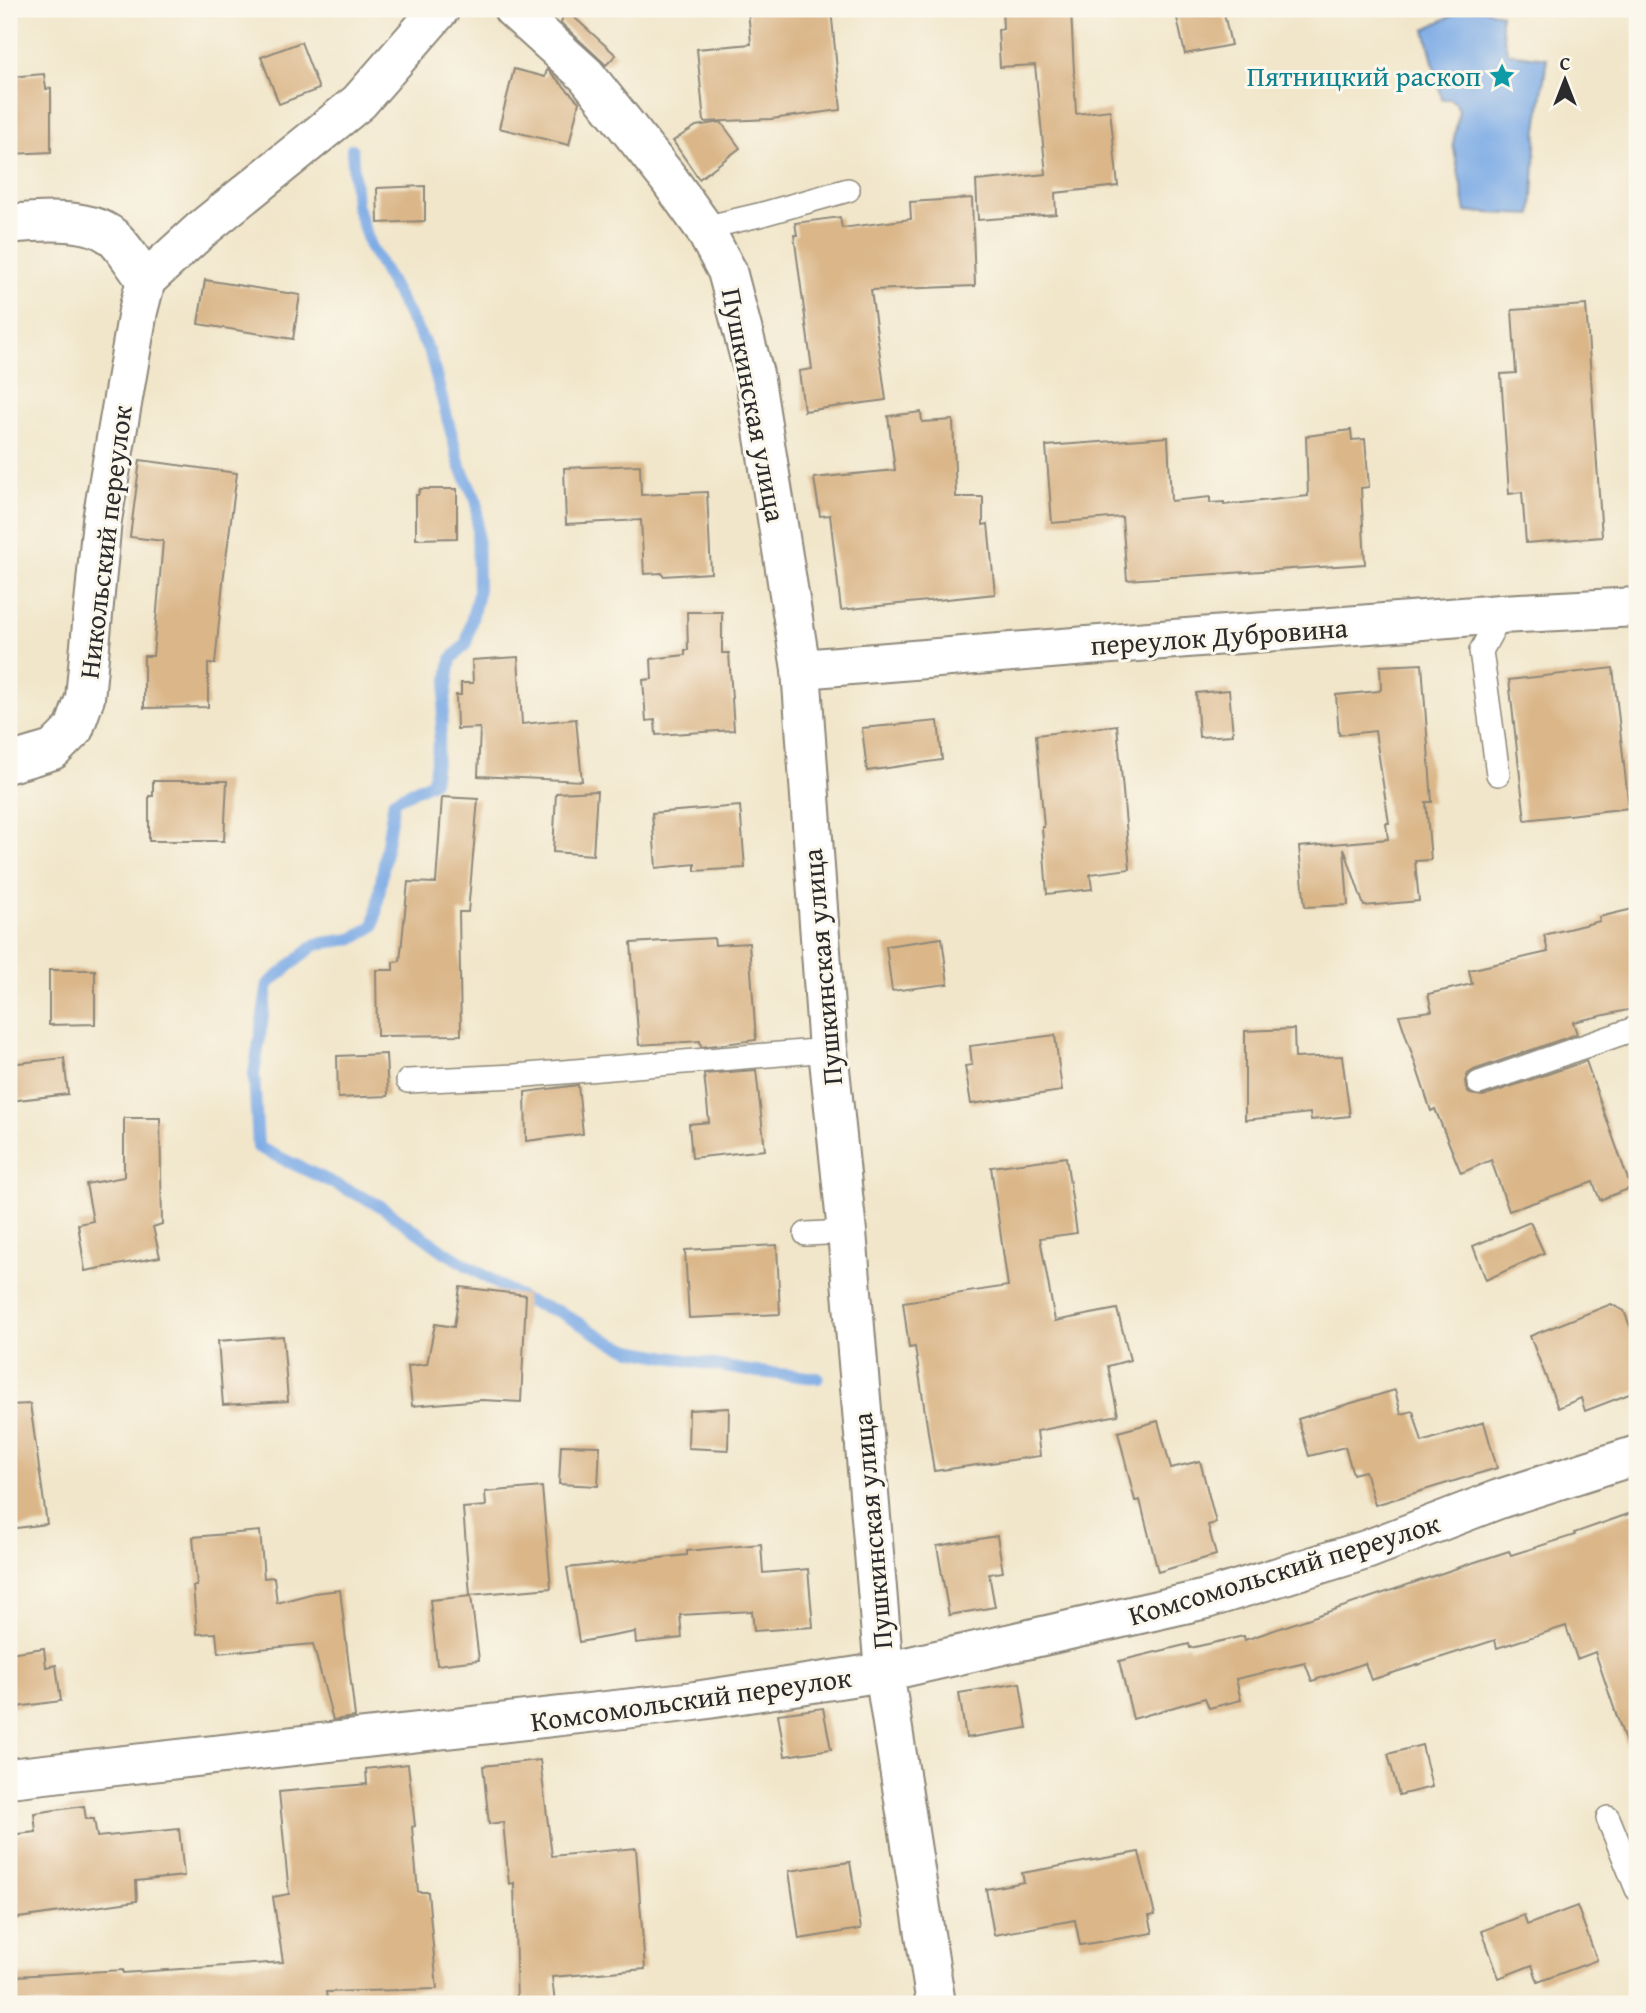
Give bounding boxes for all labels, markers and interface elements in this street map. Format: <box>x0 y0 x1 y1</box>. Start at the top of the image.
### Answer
north arrow <box>1530 46 1600 116</box>
text: С <box>1560 49 1571 77</box>
place label: Пятницкий раскоп <box>1247 55 1481 96</box>
place icon: Пятницкий раскоп <box>1487 61 1517 91</box>
street label: Пушкинская улица <box>712 284 797 526</box>
street label: Никольский переулок <box>67 403 142 681</box>
street label: переулок Дубровина <box>1089 606 1350 665</box>
street label: Пушкинская улица <box>791 846 852 1087</box>
street label: Пушкинская улица <box>841 1410 902 1651</box>
street label: Комсомольский переулок <box>1123 1502 1445 1635</box>
street label: Комсомольский переулок <box>528 1656 854 1741</box>

